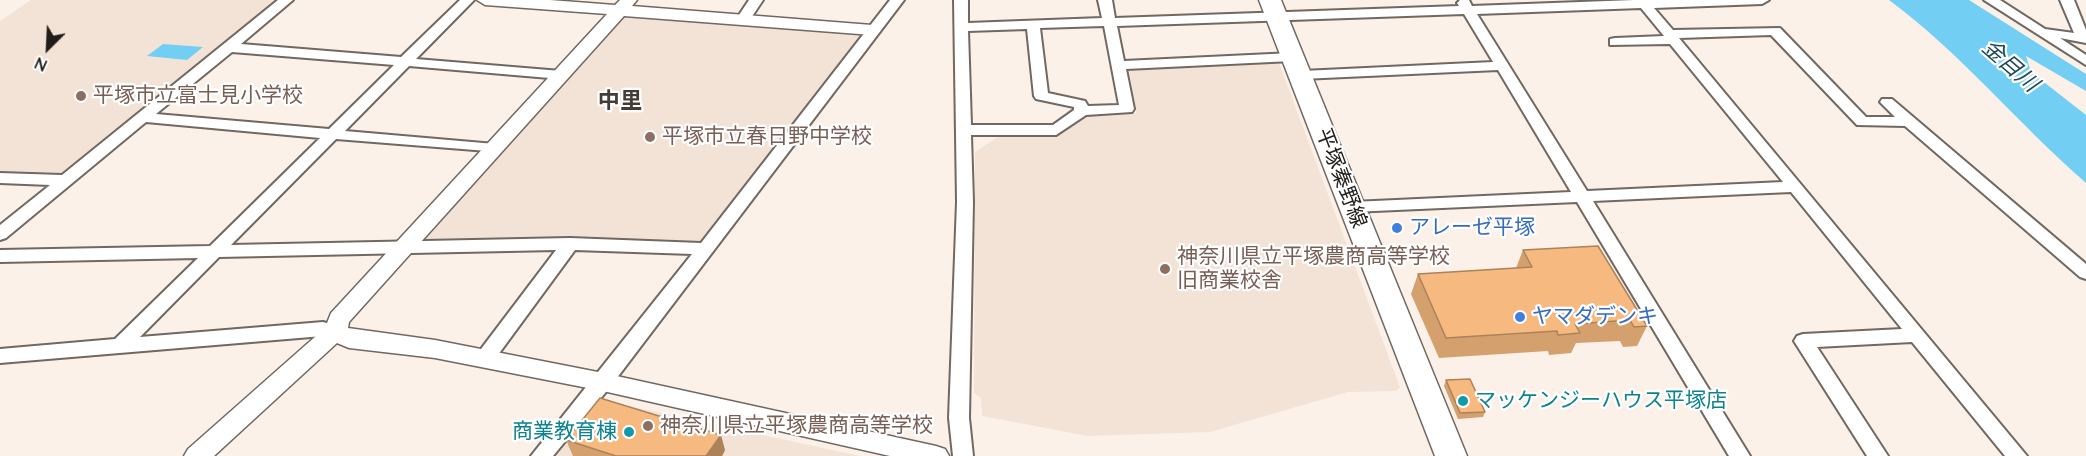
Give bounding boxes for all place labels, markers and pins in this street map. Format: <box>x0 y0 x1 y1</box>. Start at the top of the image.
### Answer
place label: 平塚市立富士見小学校 <box>93 83 303 109</box>
marker: 平塚市立富士見小学校 <box>74 89 88 103</box>
place label: 平塚市立春日野中学校 <box>662 124 872 150</box>
marker: 平塚市立春日野中学校 <box>643 130 657 144</box>
place label: アレーゼ平塚 <box>1409 215 1535 241</box>
marker: アレーゼ平塚 <box>1390 221 1404 235</box>
place label: 神奈川県立平塚農商高等学校 旧商業校舎 <box>1177 244 1450 294</box>
marker: 神奈川県立平塚農商高等学校 旧商業校舎 <box>1158 262 1172 276</box>
place label: ヤマダデンキ <box>1532 304 1658 330</box>
marker: ヤマダデンキ <box>1513 310 1527 324</box>
place label: マッケンジーハウス平塚店 <box>1475 388 1727 414</box>
marker: マッケンジーハウス平塚店 <box>1456 394 1470 408</box>
place label: 神奈川県立平塚農商高等学校 <box>660 413 933 439</box>
place label: 商業教育棟 <box>512 419 617 445</box>
marker: 神奈川県立平塚農商高等学校 <box>641 419 655 433</box>
marker: 商業教育棟 <box>622 425 636 439</box>

